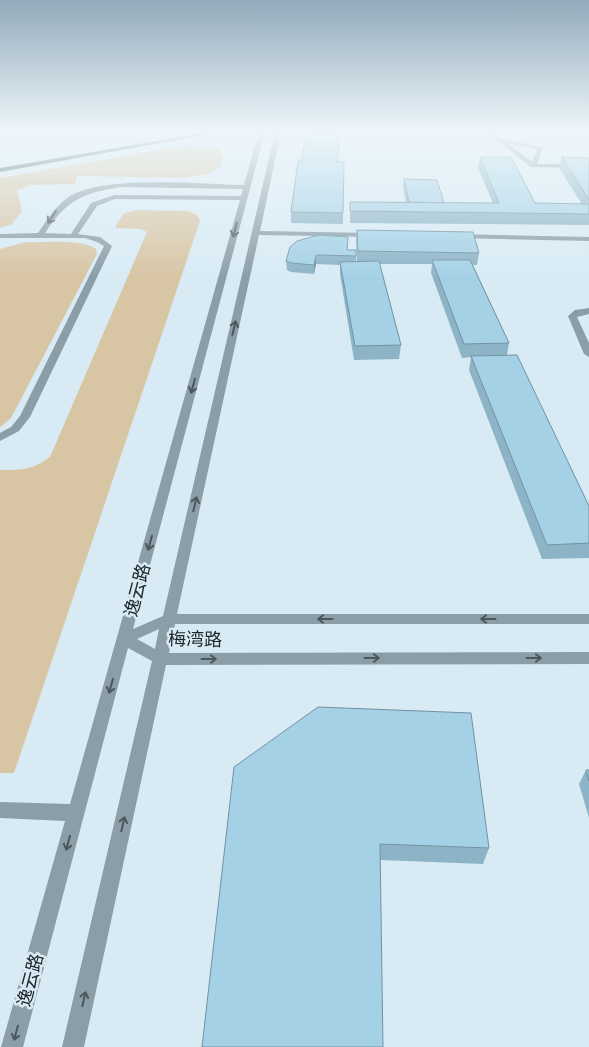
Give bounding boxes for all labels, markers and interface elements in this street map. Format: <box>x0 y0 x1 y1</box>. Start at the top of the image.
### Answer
one-way arrow <box>46 210 56 224</box>
one-way arrow <box>230 221 240 237</box>
one-way arrow <box>230 320 239 336</box>
one-way arrow <box>187 378 197 394</box>
one-way arrow <box>191 496 200 512</box>
one-way arrow <box>145 535 154 551</box>
street label: 逸云路 <box>119 561 155 619</box>
one-way arrow <box>318 614 334 624</box>
one-way arrow <box>480 614 496 624</box>
street label: 梅湾路 <box>168 627 222 651</box>
one-way arrow <box>364 653 380 663</box>
one-way arrow <box>526 653 542 663</box>
one-way arrow <box>201 654 217 664</box>
one-way arrow <box>106 678 115 694</box>
one-way arrow <box>119 816 128 832</box>
one-way arrow <box>63 834 72 850</box>
street label: 逸云路 <box>12 951 48 1009</box>
one-way arrow <box>80 992 89 1008</box>
one-way arrow <box>11 1025 20 1041</box>

